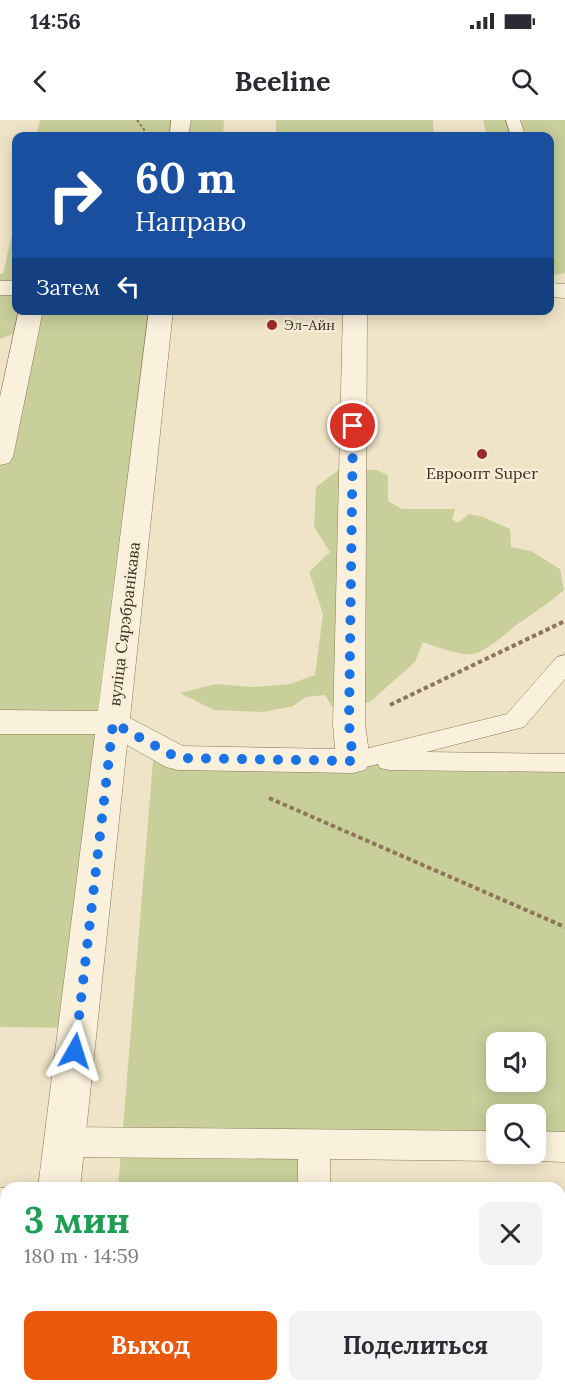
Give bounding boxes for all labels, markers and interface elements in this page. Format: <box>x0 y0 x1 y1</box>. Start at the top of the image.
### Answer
text: 14:56 <box>30 7 81 35</box>
text: Beeline <box>235 64 330 98</box>
icon: back <box>24 65 57 98</box>
icon: search <box>508 65 541 98</box>
text: 60 m <box>135 151 236 205</box>
icon: right <box>36 156 114 234</box>
text: Направо <box>135 204 246 238</box>
icon: left <box>112 270 145 303</box>
text: Затем <box>36 273 100 301</box>
place label: Эл-Айн <box>284 316 335 334</box>
marker: Эл-Айн <box>265 318 279 332</box>
pin <box>327 400 378 451</box>
icon: arrive <box>336 409 369 442</box>
marker: Евроопт Super <box>475 447 489 461</box>
place label: Евроопт Super <box>426 463 538 483</box>
street label: вуліца Сярэбранікава <box>104 541 144 707</box>
position arrow <box>43 1019 107 1083</box>
map controls <box>486 1032 546 1164</box>
button: sound <box>486 1032 546 1092</box>
button: search <box>486 1104 546 1164</box>
text: 3 мин <box>24 1197 130 1243</box>
button: close <box>479 1202 542 1265</box>
text: 180 m · 14:59 <box>24 1243 139 1268</box>
button: Выход <box>24 1311 277 1380</box>
button: Поделиться <box>289 1311 542 1380</box>

